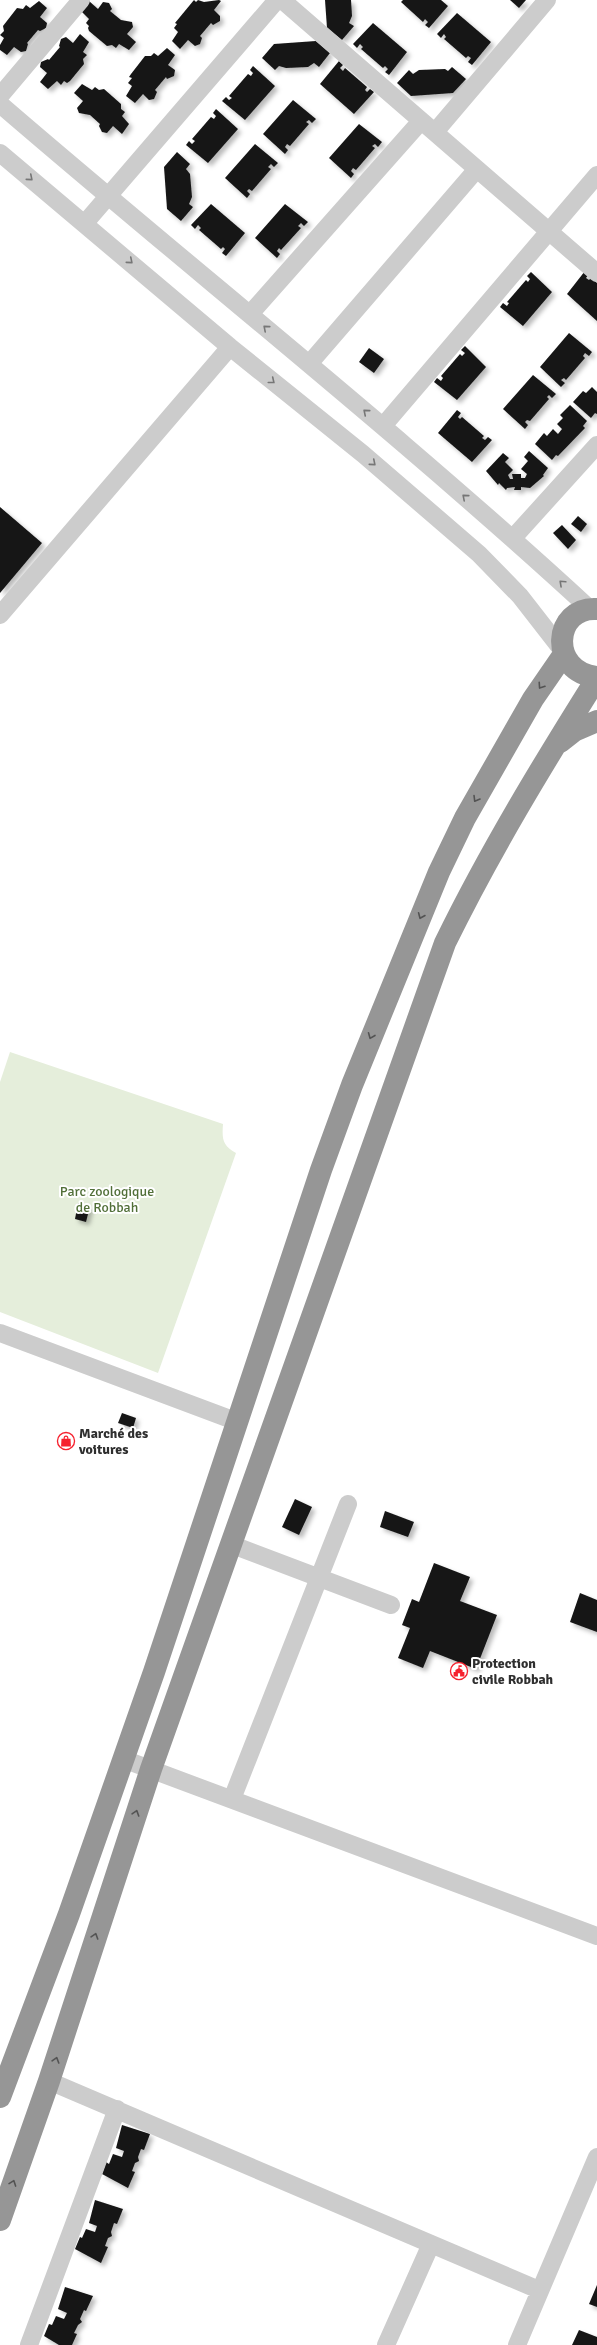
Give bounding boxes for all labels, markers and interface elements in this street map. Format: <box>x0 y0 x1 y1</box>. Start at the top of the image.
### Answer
one-way arrow <box>25 173 33 180</box>
one-way arrow <box>125 257 132 264</box>
one-way arrow <box>264 326 271 333</box>
one-way arrow <box>268 376 275 383</box>
one-way arrow <box>363 410 370 417</box>
one-way arrow <box>368 458 376 465</box>
one-way arrow <box>462 494 469 501</box>
one-way arrow <box>559 580 567 588</box>
one-way arrow <box>538 682 546 689</box>
one-way arrow <box>474 795 481 802</box>
one-way arrow <box>417 913 425 920</box>
one-way arrow <box>368 1033 376 1040</box>
park label: Parc zoologique de Robbah <box>60 1183 154 1216</box>
place label: Marché des voitures <box>78 1425 148 1458</box>
shop icon: Marché des voitures <box>56 1431 76 1451</box>
place label: Protection civile Robbah <box>472 1655 554 1688</box>
public building icon: Protection civile Robbah <box>449 1661 469 1681</box>
one-way arrow <box>131 1809 140 1816</box>
one-way arrow <box>90 1933 99 1940</box>
one-way arrow <box>51 2057 60 2064</box>
one-way arrow <box>8 2179 17 2186</box>

